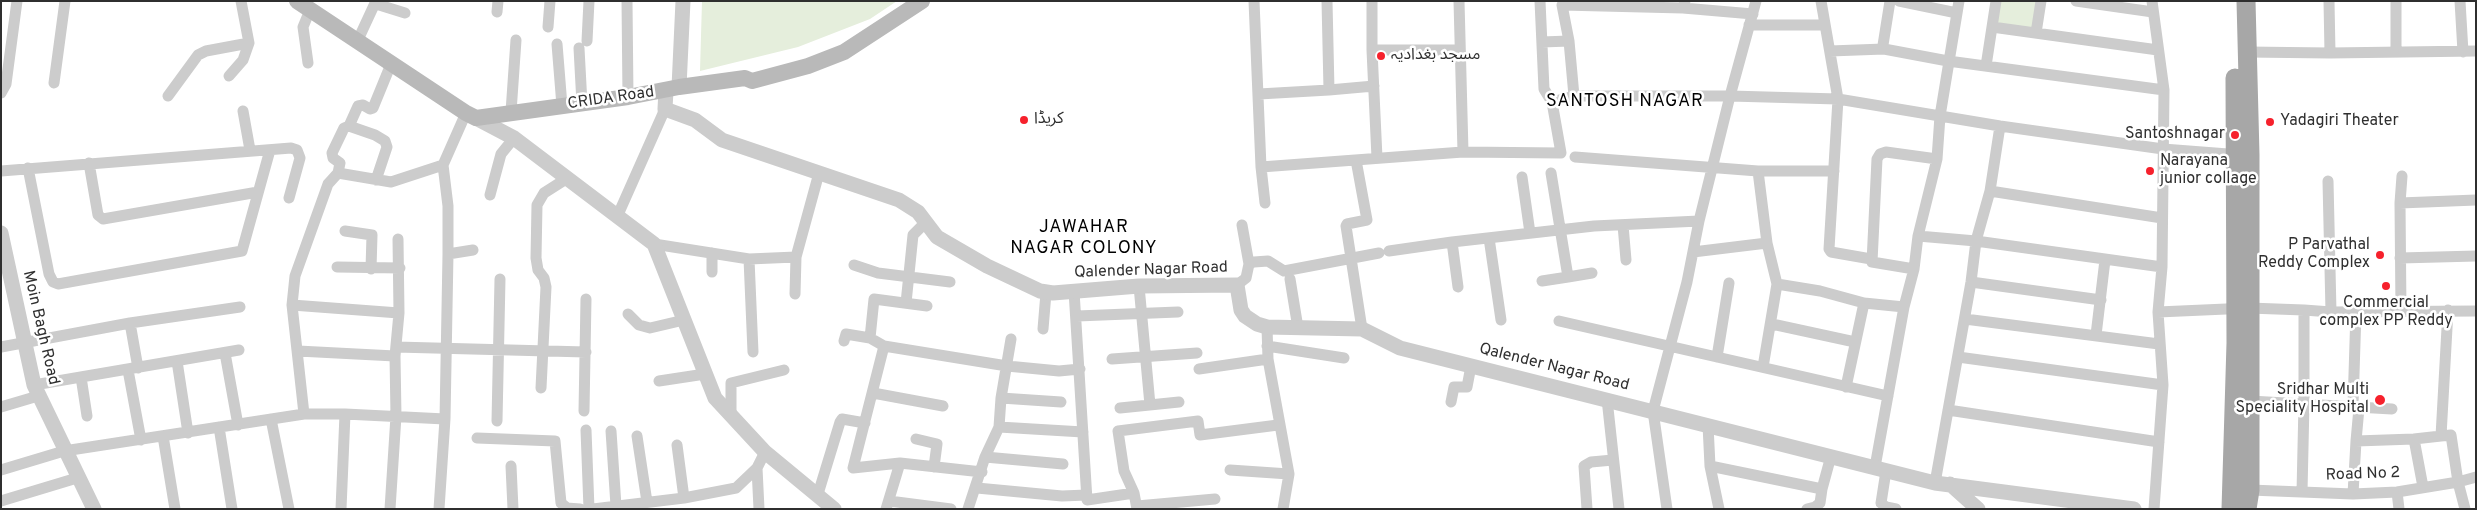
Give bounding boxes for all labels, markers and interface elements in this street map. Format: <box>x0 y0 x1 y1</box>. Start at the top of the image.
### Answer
place label: مسجد بغدادیہ <box>1391 46 1481 66</box>
marker: مسجد بغدادیہ <box>1375 50 1387 62</box>
street label: CRIDA Road <box>567 83 655 115</box>
district label: SANTOSH NAGAR <box>1544 91 1706 113</box>
place label: کریڈا <box>1034 110 1064 130</box>
place label: Yadagiri Theater <box>2280 112 2399 132</box>
marker: کریڈا <box>1018 114 1030 126</box>
marker: Yadagiri Theater <box>2264 116 2276 128</box>
place label: Santoshnagar <box>2125 125 2225 145</box>
marker: Santoshnagar <box>2229 129 2241 141</box>
place label: Narayana junior collage <box>2160 152 2257 190</box>
marker: Narayana junior collage <box>2144 165 2156 177</box>
district label: JAWAHAR NAGAR COLONY <box>1009 217 1159 260</box>
place label: P Parvathal Reddy Complex <box>2258 236 2370 274</box>
marker: P Parvathal Reddy Complex <box>2374 249 2386 261</box>
street label: Qalender Nagar Road <box>1074 259 1228 283</box>
street label: Moin Bagh Road <box>18 269 62 387</box>
marker: Commercial complex PP Reddy <box>2380 280 2392 292</box>
place label: Commercial complex PP Reddy <box>2319 294 2453 332</box>
street label: Qalender Nagar Road <box>1477 340 1631 396</box>
place label: Sridhar Multi Speciality Hospital <box>2235 381 2369 419</box>
marker: Sridhar Multi Speciality Hospital <box>2373 393 2387 407</box>
street label: Road No 2 <box>2325 464 2401 486</box>

